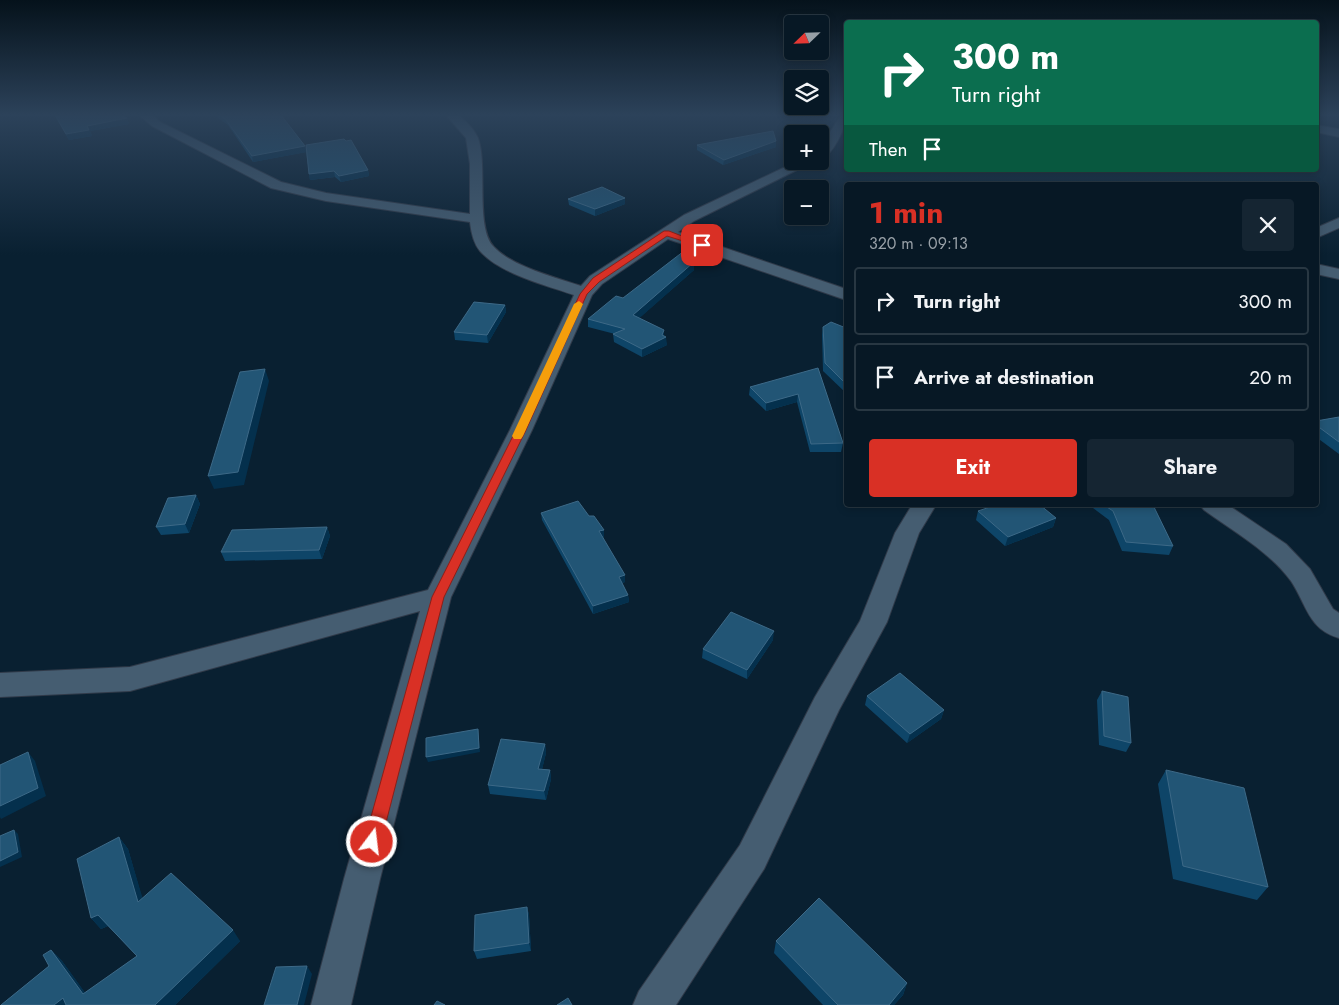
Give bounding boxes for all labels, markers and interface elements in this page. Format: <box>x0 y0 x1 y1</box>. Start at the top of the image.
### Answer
north arrow <box>784 15 829 60</box>
map controls <box>784 15 829 225</box>
text: 300 m <box>952 32 1059 82</box>
icon: right <box>869 40 934 105</box>
button: layers <box>784 70 829 115</box>
text: Turn right <box>952 78 1040 110</box>
button: + <box>784 125 829 170</box>
icon: arrive <box>918 135 946 163</box>
text: Then <box>869 136 908 163</box>
button: − <box>784 180 829 225</box>
text: 1 min <box>869 191 943 234</box>
button: close <box>1242 199 1294 251</box>
pin <box>681 224 723 266</box>
icon: arrive <box>688 231 716 259</box>
text: 320 m · 09:13 <box>869 232 968 255</box>
icon: right <box>871 287 899 315</box>
text: Turn right <box>914 288 1000 315</box>
text: 300 m <box>1238 288 1292 315</box>
icon: arrive <box>871 363 899 391</box>
text: Arrive at destination <box>914 364 1094 391</box>
text: 20 m <box>1249 364 1292 391</box>
button: Exit <box>869 439 1077 497</box>
button: Share <box>1087 439 1294 497</box>
position arrow <box>345 815 397 867</box>

